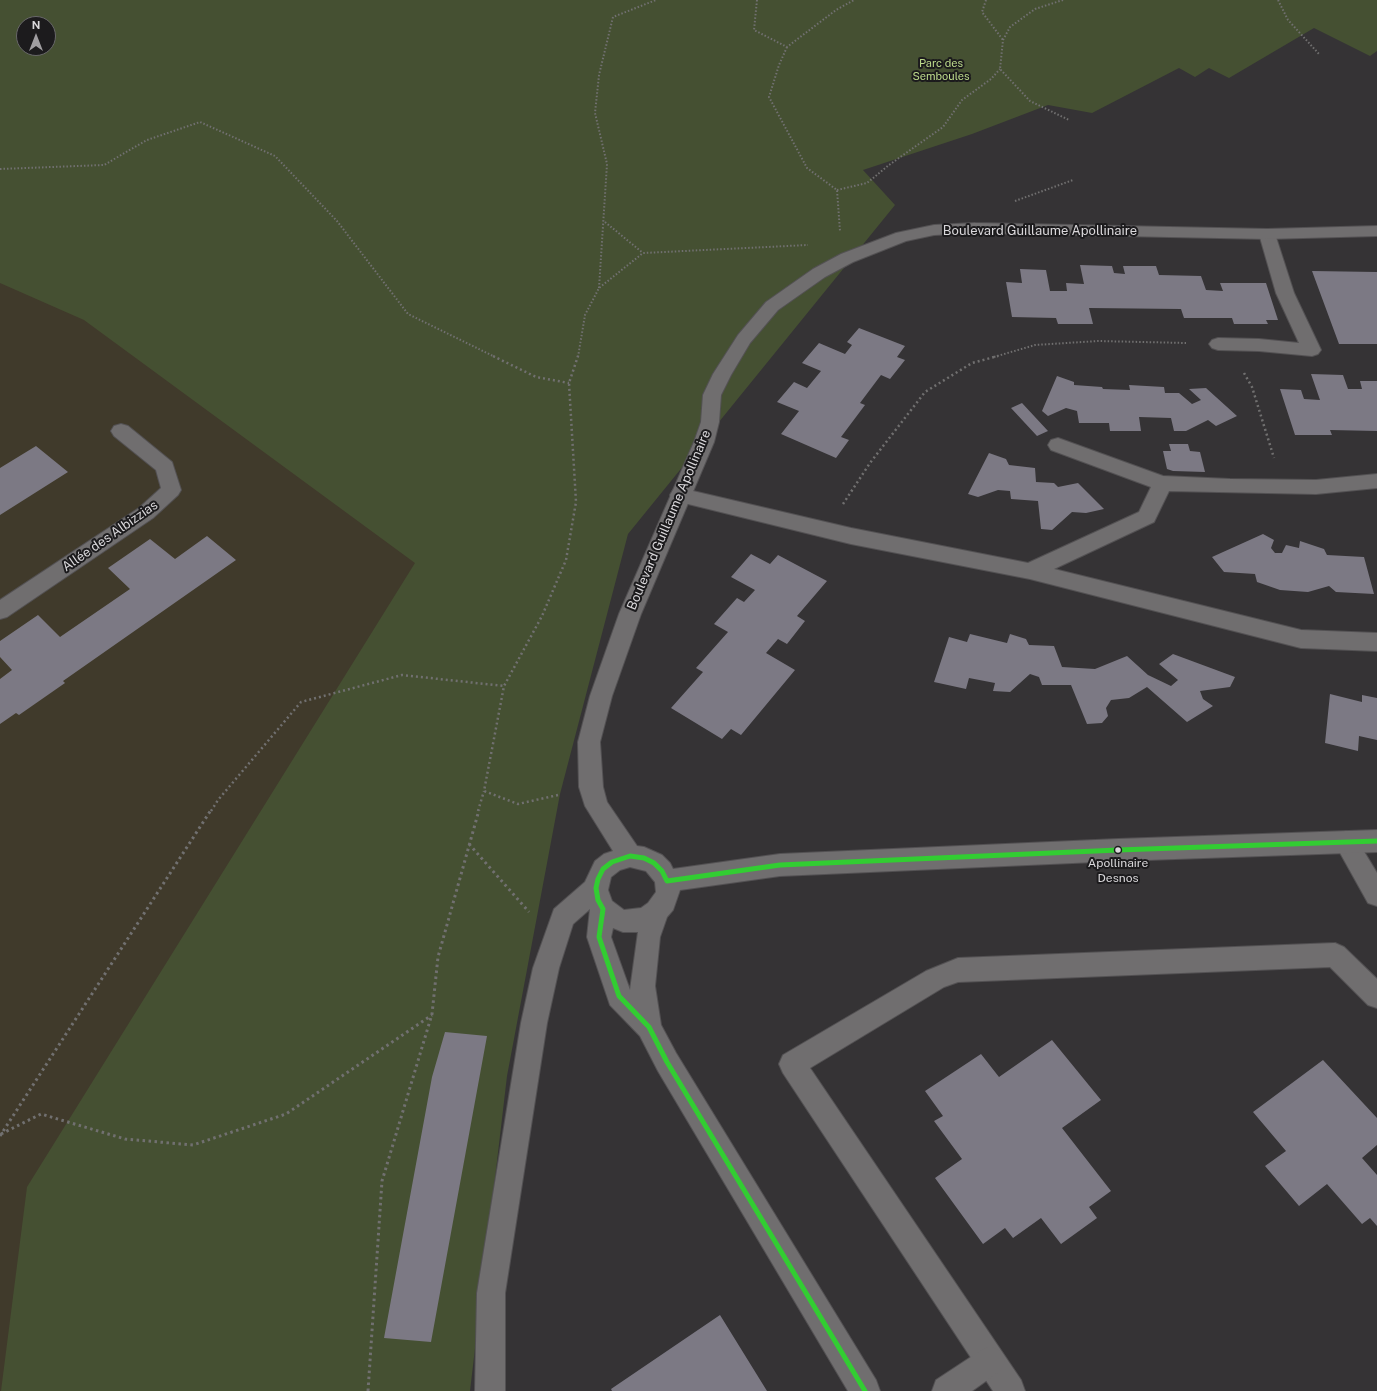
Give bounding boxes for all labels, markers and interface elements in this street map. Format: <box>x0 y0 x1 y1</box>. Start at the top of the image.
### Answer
north arrow <box>16 16 56 56</box>
text: N <box>32 19 40 31</box>
park label: Parc des Semboules <box>912 57 970 83</box>
street label: Boulevard Guillaume Apollinaire <box>943 223 1137 239</box>
street label: Boulevard Guillaume Apollinaire <box>624 428 714 612</box>
street label: Allée des Albizzias <box>59 497 161 575</box>
marker: Apollinaire Desnos <box>1113 845 1123 855</box>
place label: Apollinaire Desnos <box>1088 856 1148 884</box>

